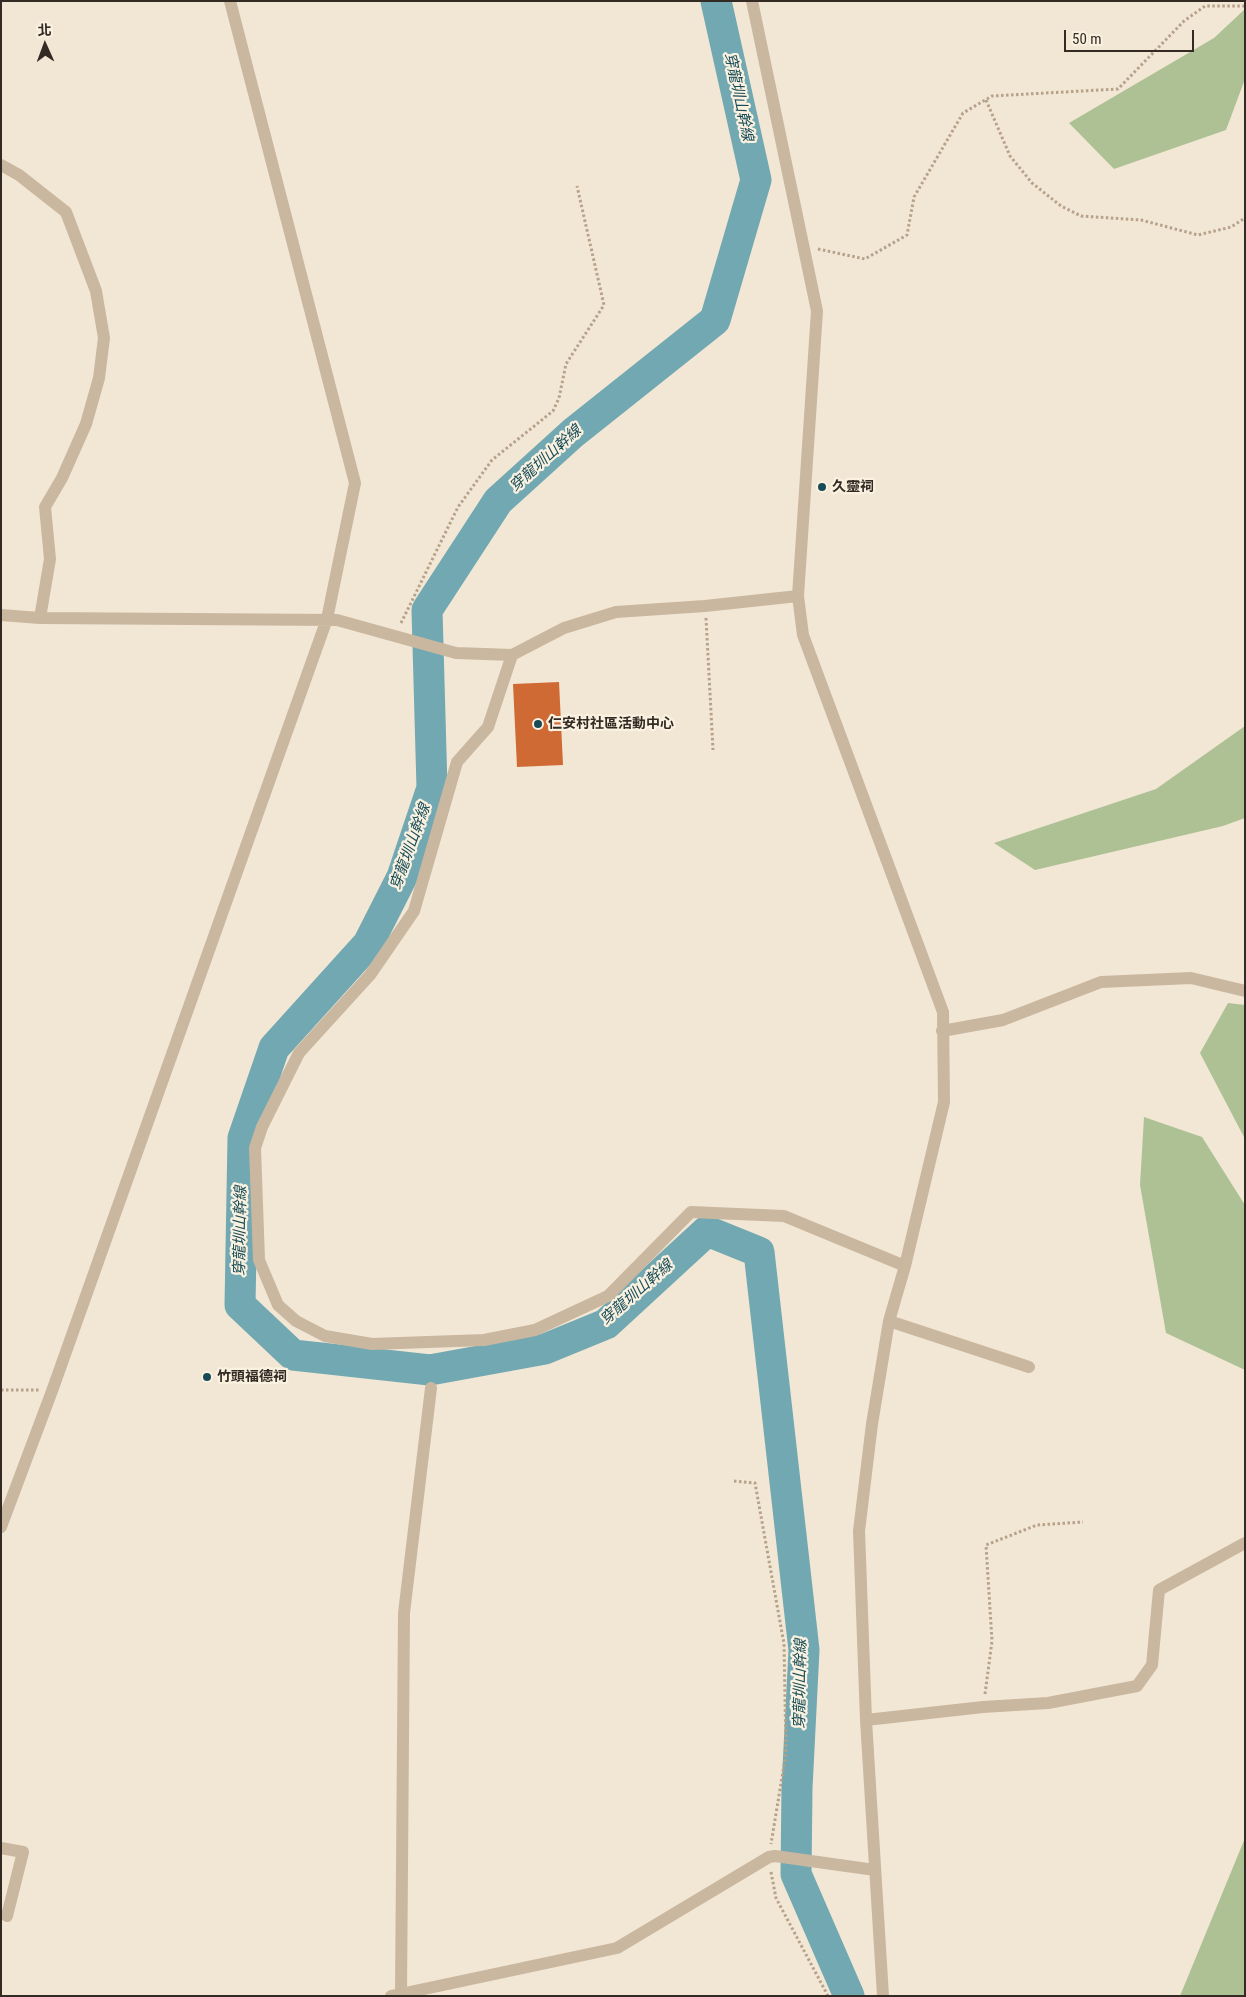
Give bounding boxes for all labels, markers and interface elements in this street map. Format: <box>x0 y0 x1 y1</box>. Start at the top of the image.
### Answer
north arrow <box>20 20 70 70</box>
scale bar <box>1066 20 1196 52</box>
text: 北 <box>37 22 52 38</box>
text: 50 m <box>1072 30 1102 48</box>
water label: 穿龍圳山幹線 <box>720 51 756 143</box>
water label: 穿龍圳山幹線 <box>507 422 585 496</box>
place label: 久靈祠 <box>832 479 874 495</box>
marker: 久靈祠 <box>816 481 828 493</box>
place label: 仁安村社區活動中心 <box>548 716 674 732</box>
marker: 仁安村社區活動中心 <box>532 718 544 730</box>
water label: 穿龍圳山幹線 <box>387 802 435 892</box>
water label: 穿龍圳山幹線 <box>231 1186 251 1276</box>
water label: 穿龍圳山幹線 <box>597 1257 677 1329</box>
place label: 竹頭福德祠 <box>217 1369 287 1385</box>
marker: 竹頭福德祠 <box>201 1371 213 1383</box>
water label: 穿龍圳山幹線 <box>791 1639 811 1729</box>

